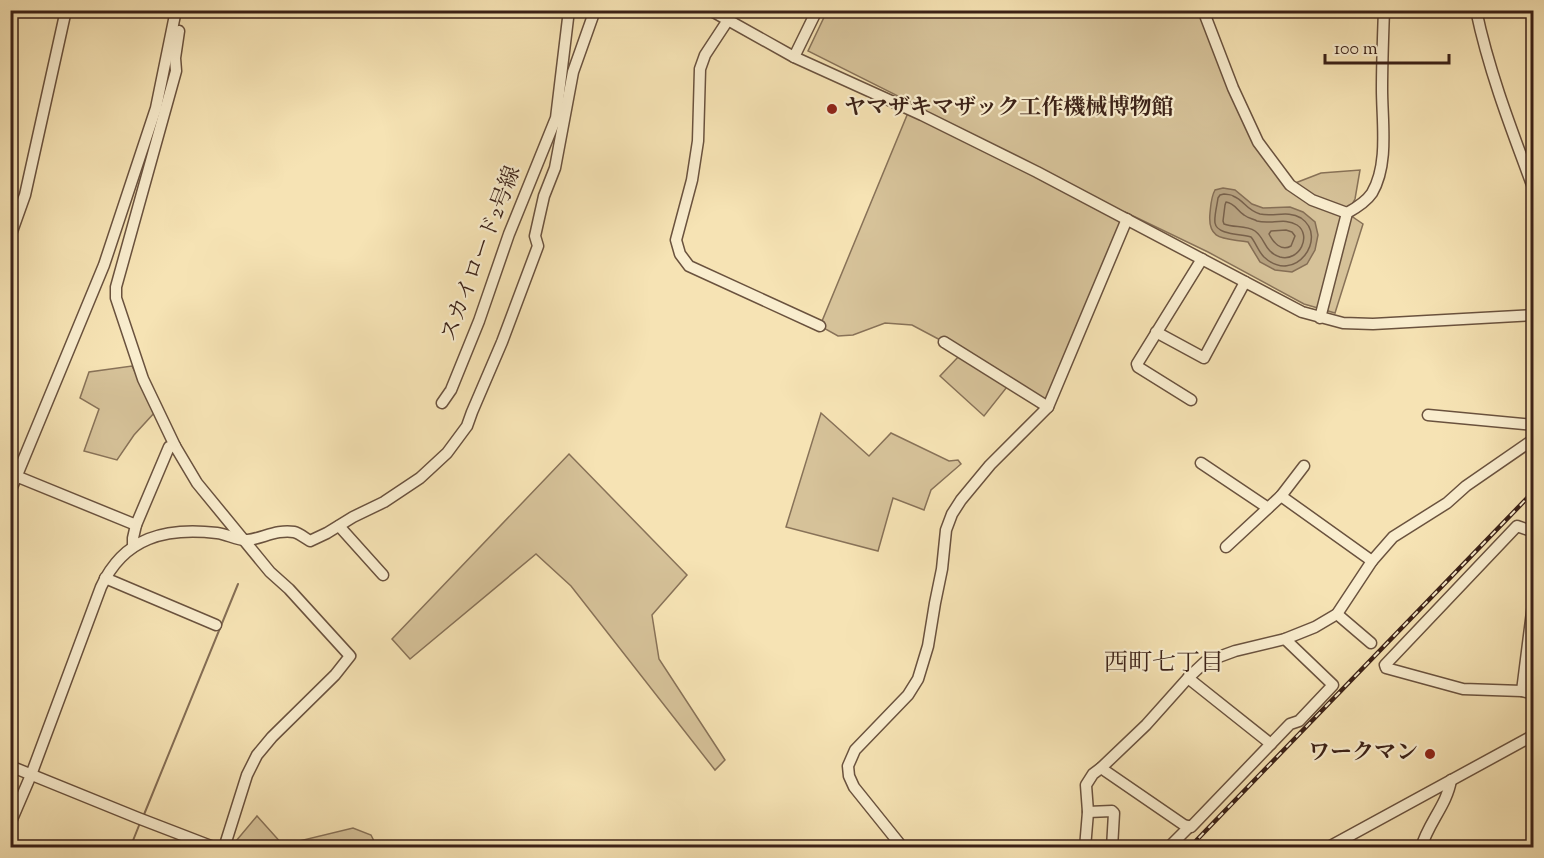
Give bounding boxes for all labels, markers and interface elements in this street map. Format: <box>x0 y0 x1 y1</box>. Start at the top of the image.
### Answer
scale bar <box>1325 27 1450 65</box>
text: 100 m <box>1334 37 1378 63</box>
place label: ヤマザキマザック工作機械博物館 <box>844 93 1174 125</box>
marker: ヤマザキマザック工作機械博物館 <box>825 102 839 116</box>
street label: スカイロード2号線 <box>434 162 530 346</box>
district label: 西町七丁目 <box>1104 647 1224 681</box>
place label: ワークマン <box>1308 738 1418 770</box>
marker: ワークマン <box>1423 747 1437 761</box>

